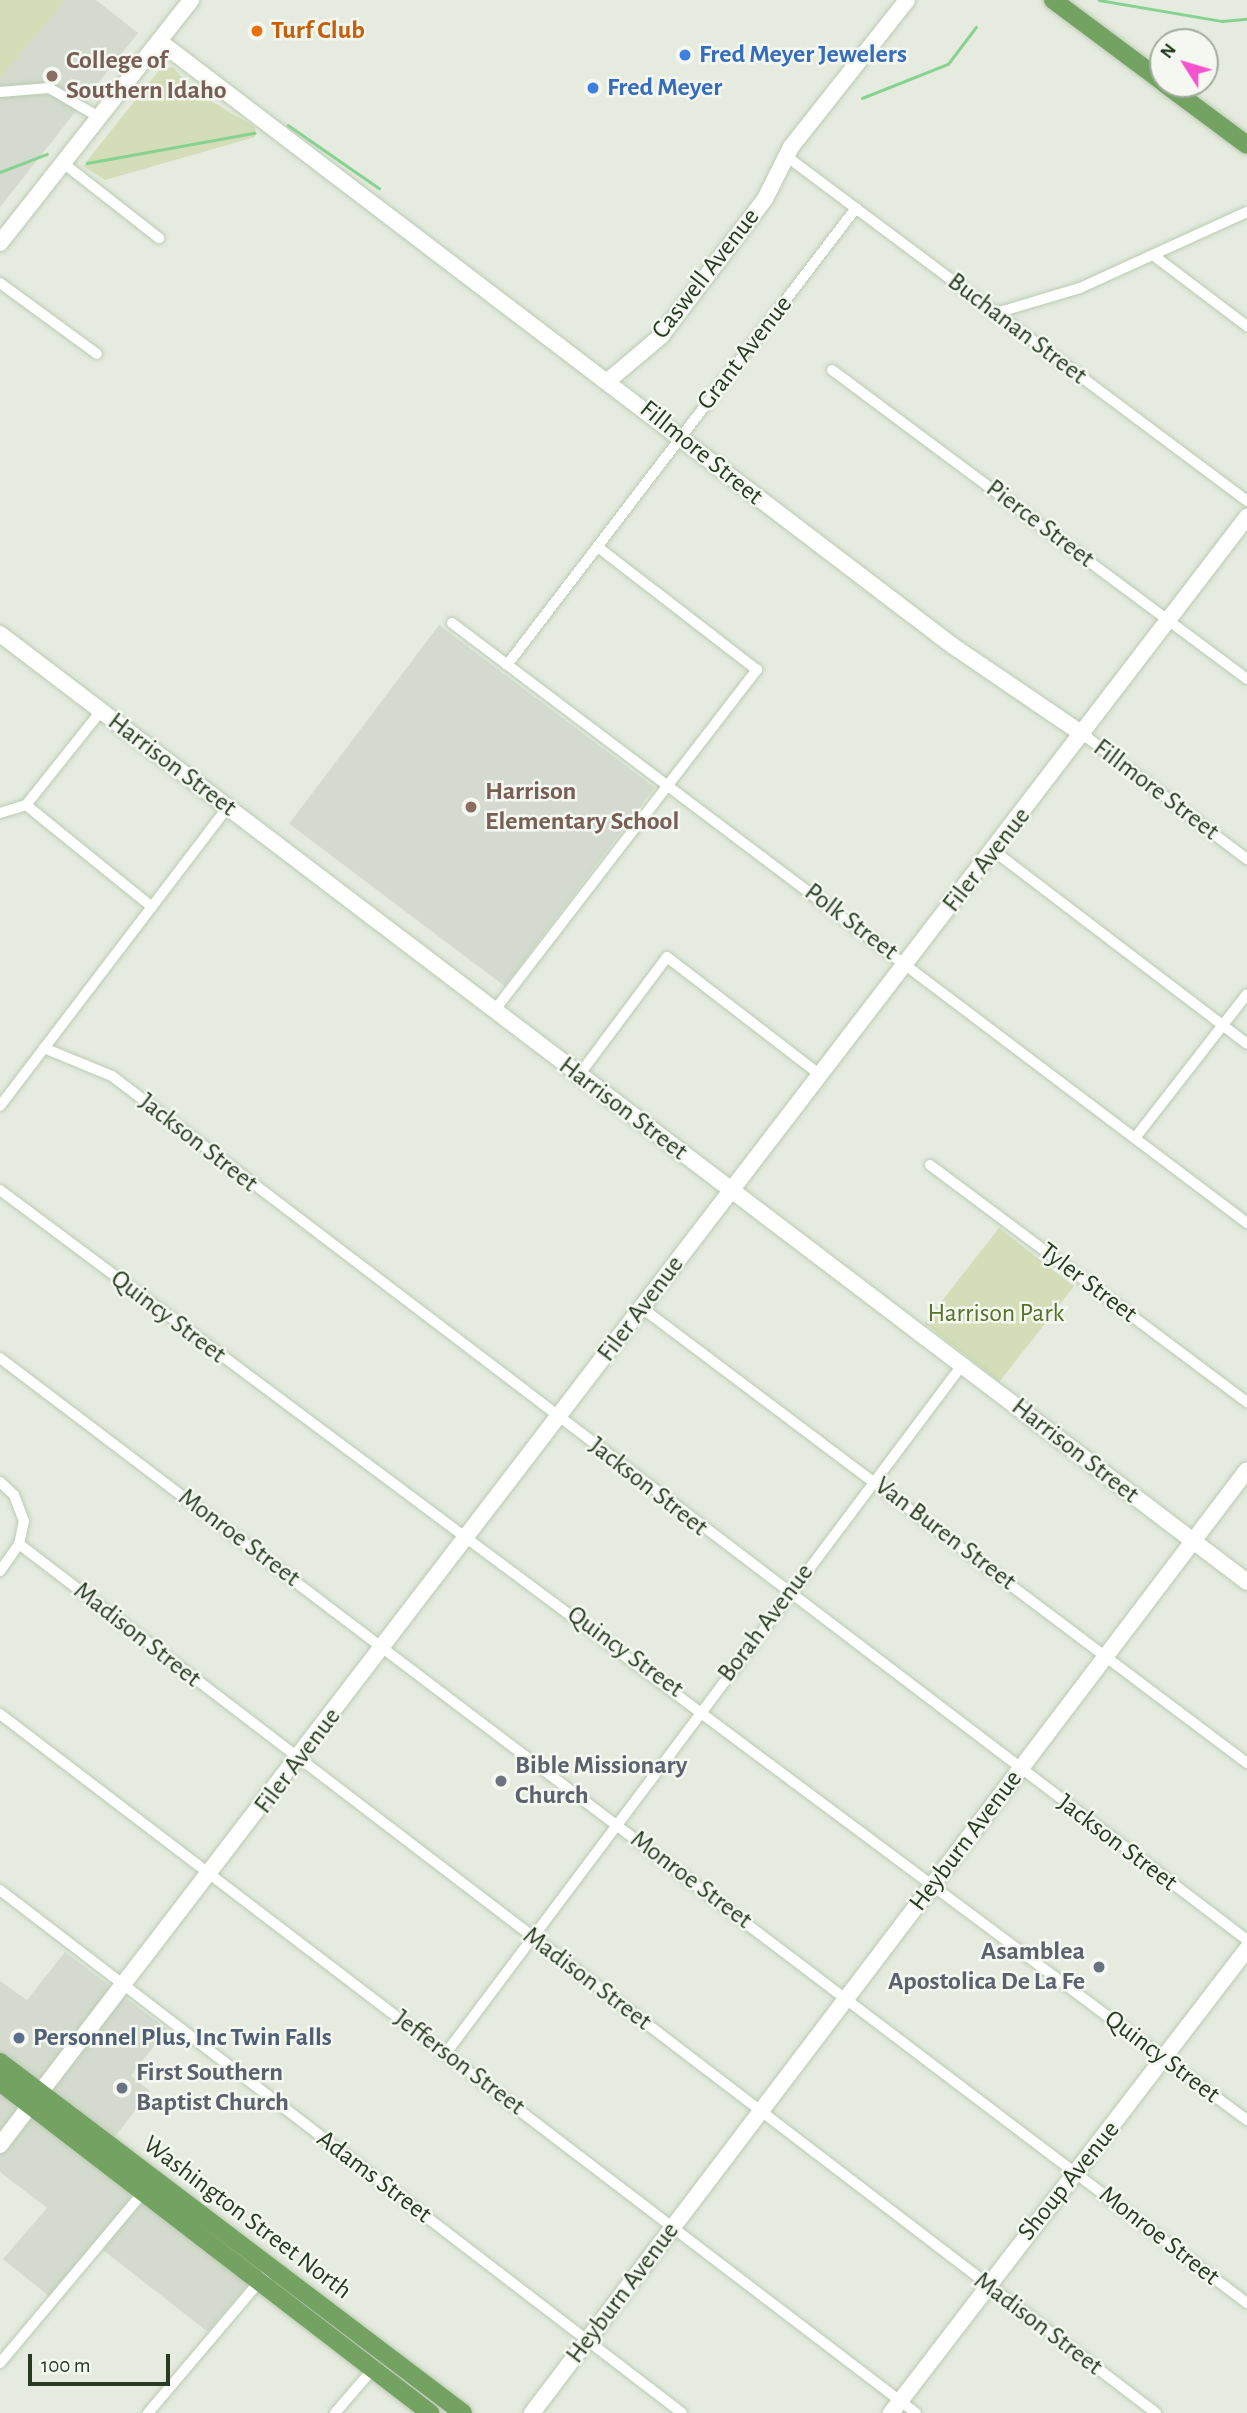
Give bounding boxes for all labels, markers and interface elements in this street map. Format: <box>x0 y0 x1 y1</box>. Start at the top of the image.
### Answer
place label: Turf Club <box>271 15 365 47</box>
marker: Turf Club <box>249 23 265 39</box>
north arrow <box>1149 28 1219 98</box>
place label: Fred Meyer Jewelers <box>699 39 907 71</box>
text: N <box>1157 40 1180 62</box>
place label: College of Southern Idaho <box>66 45 227 106</box>
marker: Fred Meyer Jewelers <box>677 47 693 63</box>
marker: College of Southern Idaho <box>44 68 60 84</box>
place label: Fred Meyer <box>607 72 722 104</box>
marker: Fred Meyer <box>585 80 601 96</box>
street label: Caswell Avenue <box>645 202 767 346</box>
street label: Buchanan Street <box>941 266 1093 392</box>
street label: Grant Avenue <box>691 290 799 416</box>
street label: Fillmore Street <box>633 394 769 512</box>
street label: Pierce Street <box>980 473 1100 575</box>
street label: Harrison Street <box>101 706 243 824</box>
street label: Fillmore Street <box>1087 733 1225 847</box>
place label: Harrison Elementary School <box>485 776 679 838</box>
marker: Harrison Elementary School <box>463 799 479 815</box>
street label: Filer Avenue <box>936 801 1038 919</box>
street label: Polk Street <box>798 877 904 967</box>
street label: Harrison Street <box>552 1050 694 1168</box>
street label: Jackson Street <box>132 1087 264 1199</box>
street label: Tyler Street <box>1033 1236 1143 1330</box>
street label: Filer Avenue <box>591 1250 691 1368</box>
street label: Quincy Street <box>104 1264 232 1370</box>
park label: Harrison Park <box>928 1298 1064 1330</box>
street label: Harrison Street <box>1005 1392 1145 1510</box>
street label: Jackson Street <box>582 1431 714 1543</box>
street label: Van Buren Street <box>868 1471 1022 1597</box>
street label: Monroe Street <box>172 1482 306 1594</box>
street label: Borah Avenue <box>711 1558 821 1688</box>
street label: Madison Street <box>67 1576 207 1694</box>
street label: Quincy Street <box>561 1599 689 1705</box>
street label: Filer Avenue <box>248 1702 348 1820</box>
place label: Bible Missionary Church <box>515 1750 687 1812</box>
street label: Heyburn Avenue <box>903 1764 1029 1918</box>
marker: Bible Missionary Church <box>493 1773 509 1789</box>
street label: Jackson Street <box>1051 1788 1183 1898</box>
street label: Monroe Street <box>624 1824 758 1936</box>
street label: Madison Street <box>517 1920 657 2038</box>
place label: Asamblea Apostolica De La Fe <box>888 1936 1085 1997</box>
marker: Asamblea Apostolica De La Fe <box>1091 1959 1107 1975</box>
street label: Jefferson Street <box>387 2004 531 2122</box>
street label: Quincy Street <box>1098 2004 1226 2110</box>
place label: Personnel Plus, Inc Twin Falls <box>33 2022 332 2054</box>
marker: Personnel Plus, Inc Twin Falls <box>11 2030 27 2046</box>
place label: First Southern Baptist Church <box>136 2057 289 2118</box>
marker: First Southern Baptist Church <box>114 2080 130 2096</box>
street label: Shoup Avenue <box>1011 2115 1127 2247</box>
street label: Adams Street <box>310 2124 438 2230</box>
street label: Washington Street North <box>137 2129 357 2307</box>
street label: Monroe Street <box>1093 2179 1225 2293</box>
street label: Heyburn Avenue <box>560 2216 686 2370</box>
street label: Madison Street <box>968 2265 1108 2383</box>
scale bar <box>32 2340 173 2384</box>
text: 100 m <box>41 2355 91 2376</box>

